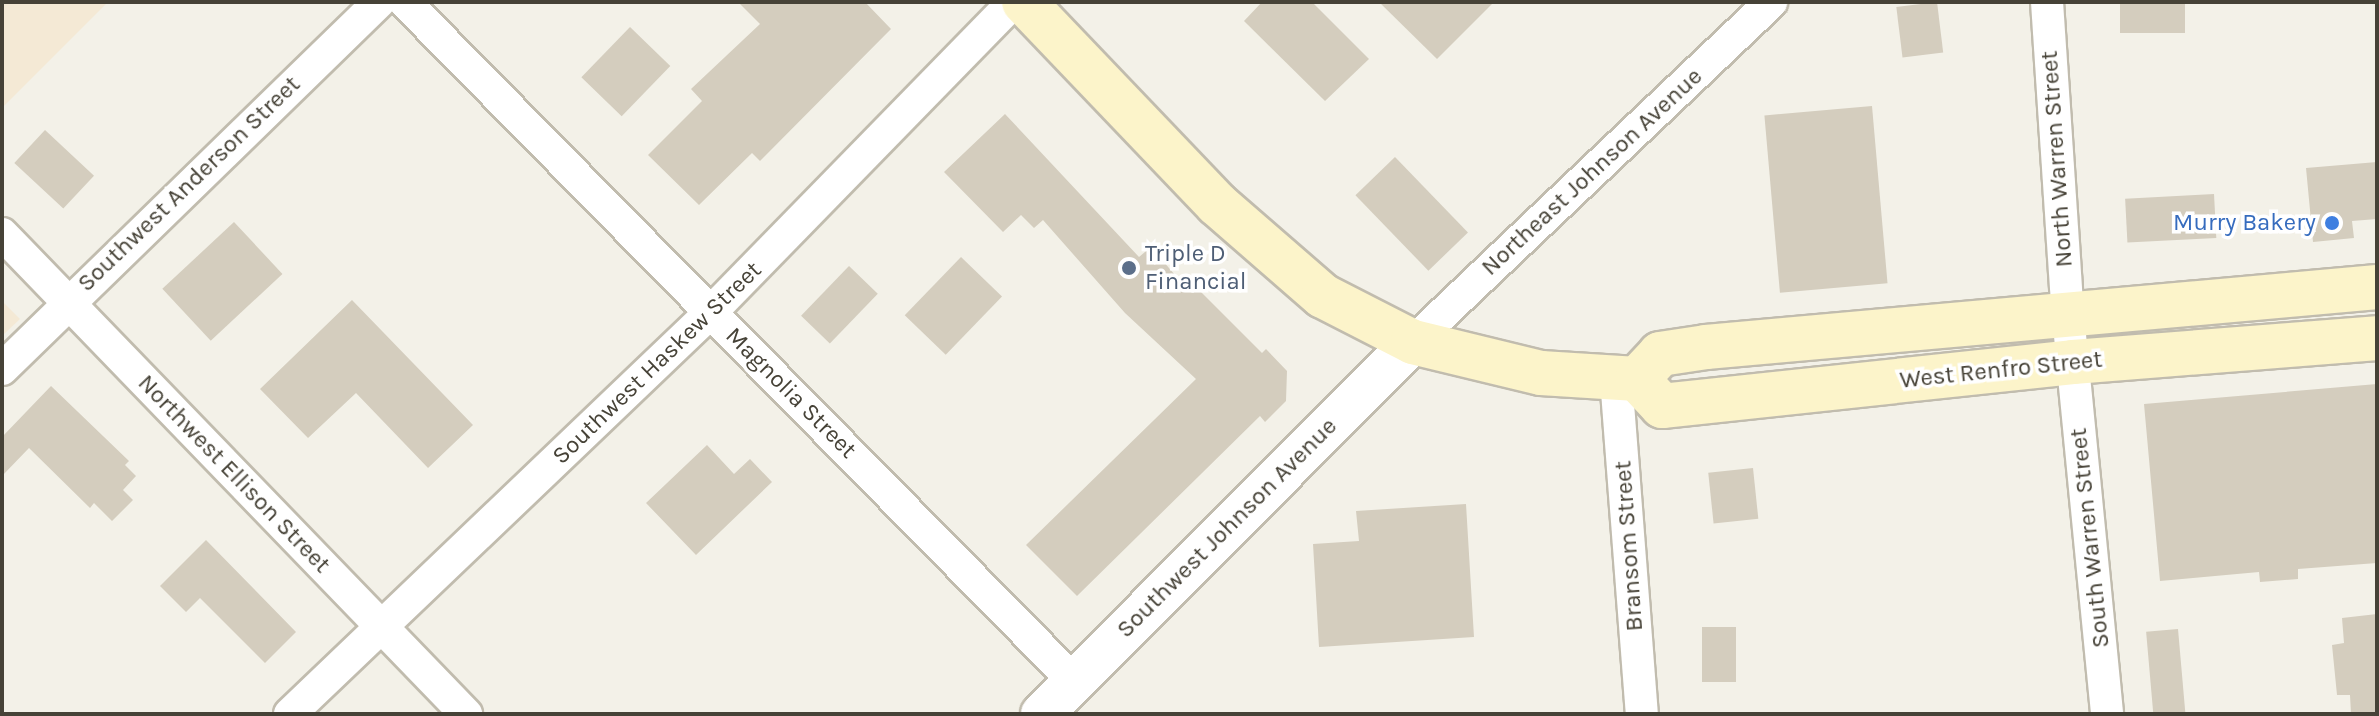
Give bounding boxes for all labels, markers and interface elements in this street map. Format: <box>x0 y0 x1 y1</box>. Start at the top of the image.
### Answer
street label: North Warren Street <box>2035 50 2079 268</box>
street label: Northeast Johnson Avenue <box>1476 62 1708 282</box>
street label: Southwest Anderson Street <box>72 70 306 298</box>
place label: Murry Bakery <box>2173 209 2316 237</box>
marker: Murry Bakery <box>2323 214 2341 232</box>
place label: Triple D Financial <box>1145 240 1246 296</box>
street label: Southwest Haskew Street <box>547 256 767 470</box>
marker: Triple D Financial <box>1120 259 1138 277</box>
street label: Magnolia Street <box>720 322 862 464</box>
street label: West Renfro Street <box>1898 345 2104 395</box>
street label: Northwest Ellison Street <box>132 369 336 579</box>
street label: Southwest Johnson Avenue <box>1111 412 1343 644</box>
street label: South Warren Street <box>2064 427 2116 649</box>
street label: Bransom Street <box>1609 460 1649 632</box>

